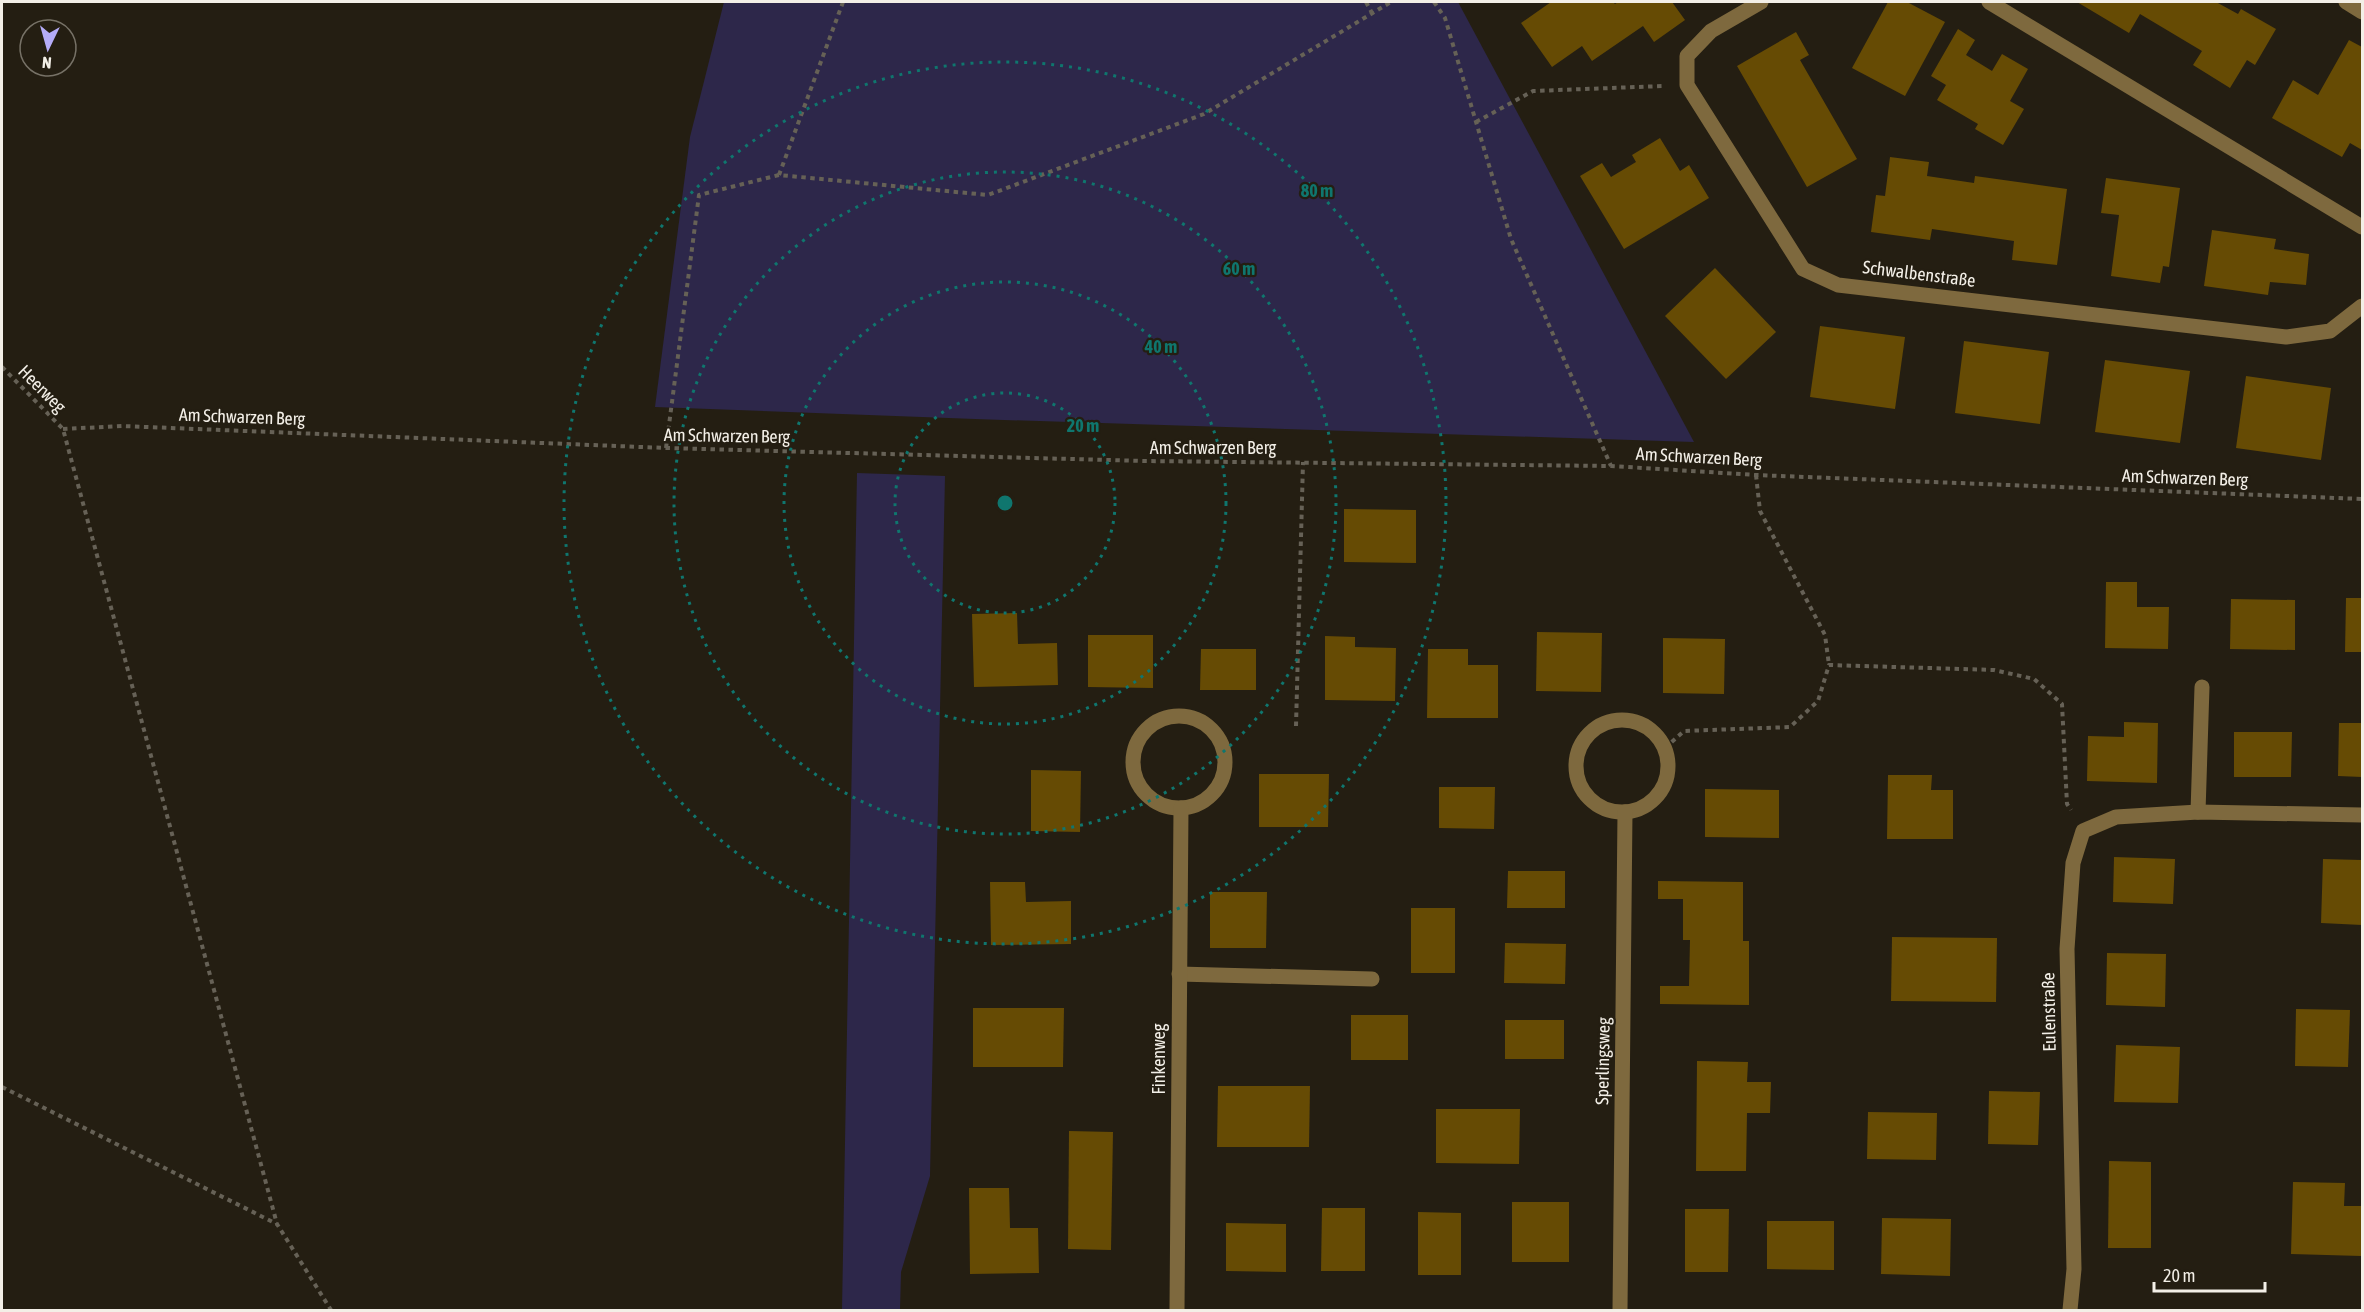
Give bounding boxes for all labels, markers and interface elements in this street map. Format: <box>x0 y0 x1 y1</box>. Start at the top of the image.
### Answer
north arrow <box>18 18 78 78</box>
text: N <box>41 54 52 72</box>
text: 80 m <box>1301 180 1333 201</box>
street label: Schwalbenstraße <box>1861 256 1977 291</box>
text: 60 m <box>1223 258 1255 279</box>
text: 40 m <box>1144 336 1177 357</box>
street label: Heerweg <box>14 361 71 417</box>
street label: Am Schwarzen Berg <box>179 404 306 429</box>
text: 20 m <box>1067 415 1099 436</box>
street label: Am Schwarzen Berg <box>664 424 791 447</box>
street label: Am Schwarzen Berg <box>1150 437 1276 458</box>
street label: Am Schwarzen Berg <box>1635 443 1763 470</box>
street label: Am Schwarzen Berg <box>2122 465 2249 490</box>
centre of rings <box>995 493 1015 513</box>
street label: Eulenstraße <box>2037 972 2060 1052</box>
street label: Sperlingsweg <box>1591 1017 1614 1105</box>
street label: Finkenweg <box>1148 1023 1169 1095</box>
scale bar <box>2154 1255 2265 1293</box>
text: 20 m <box>2163 1265 2195 1286</box>

